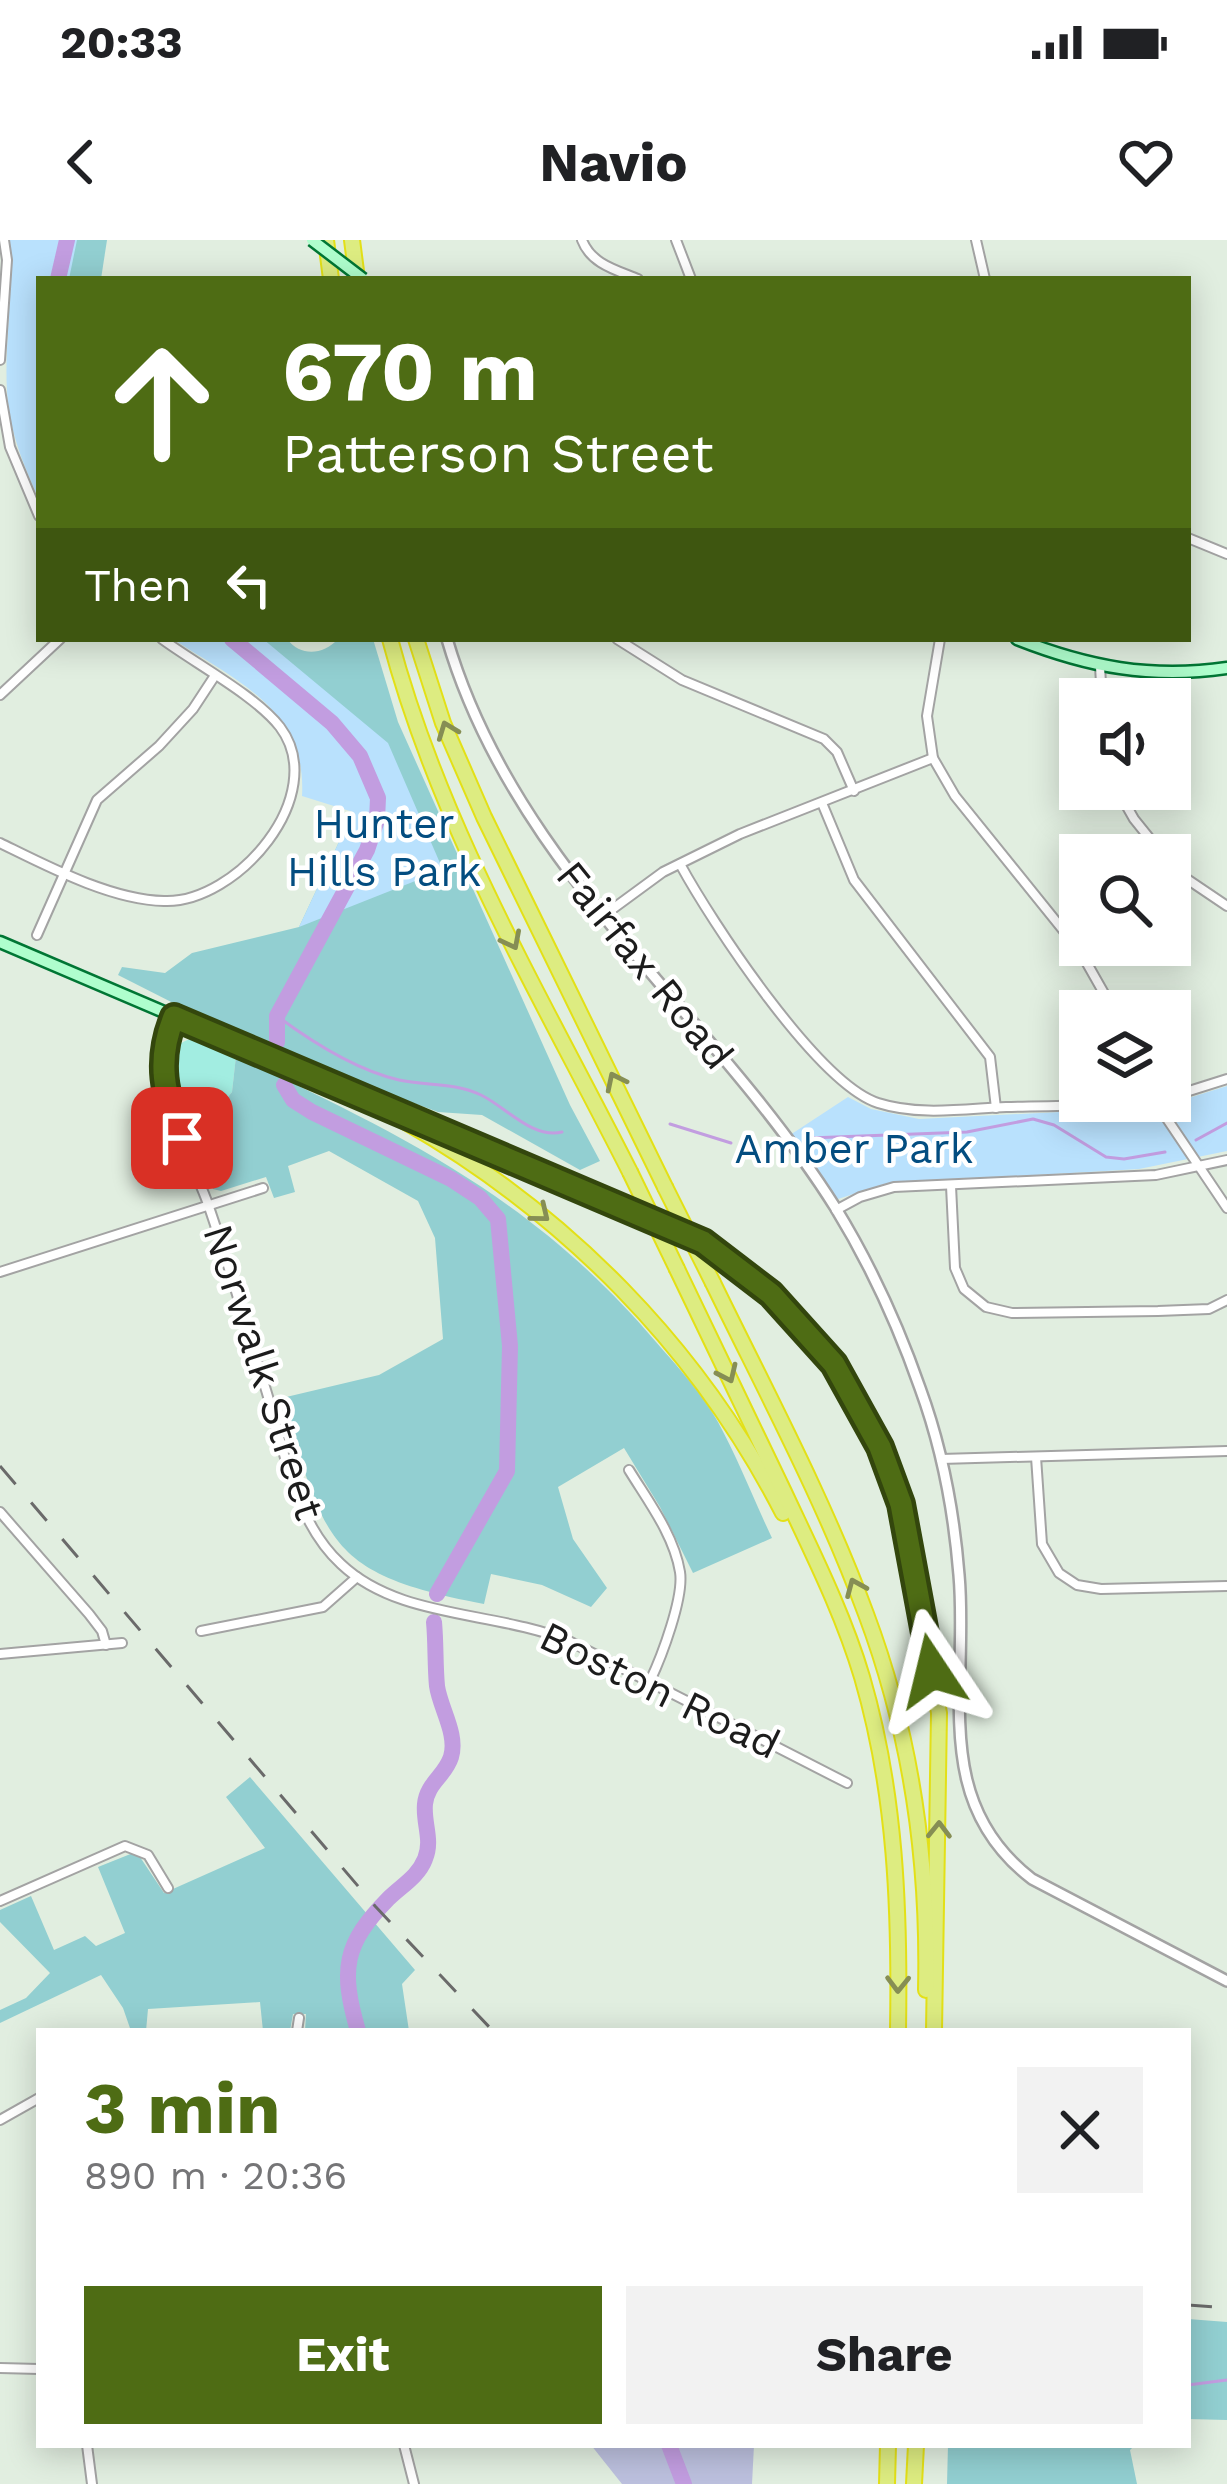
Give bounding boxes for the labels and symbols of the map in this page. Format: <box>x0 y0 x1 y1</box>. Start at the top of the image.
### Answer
one-way arrow <box>436 720 461 741</box>
park label: Hunter Hills Park <box>287 799 481 896</box>
street label: Fairfax Road <box>546 851 744 1079</box>
one-way arrow <box>498 929 522 950</box>
one-way arrow <box>606 1072 629 1093</box>
pin <box>131 1087 233 1189</box>
park label: Amber Park <box>734 1124 974 1173</box>
one-way arrow <box>527 1200 549 1221</box>
street label: Norwalk Street <box>193 1218 335 1526</box>
one-way arrow <box>714 1362 737 1384</box>
one-way arrow <box>845 1578 869 1599</box>
position arrow <box>869 1608 995 1734</box>
street label: Boston Road <box>532 1611 788 1769</box>
one-way arrow <box>926 1820 952 1838</box>
one-way arrow <box>886 1975 912 1994</box>

